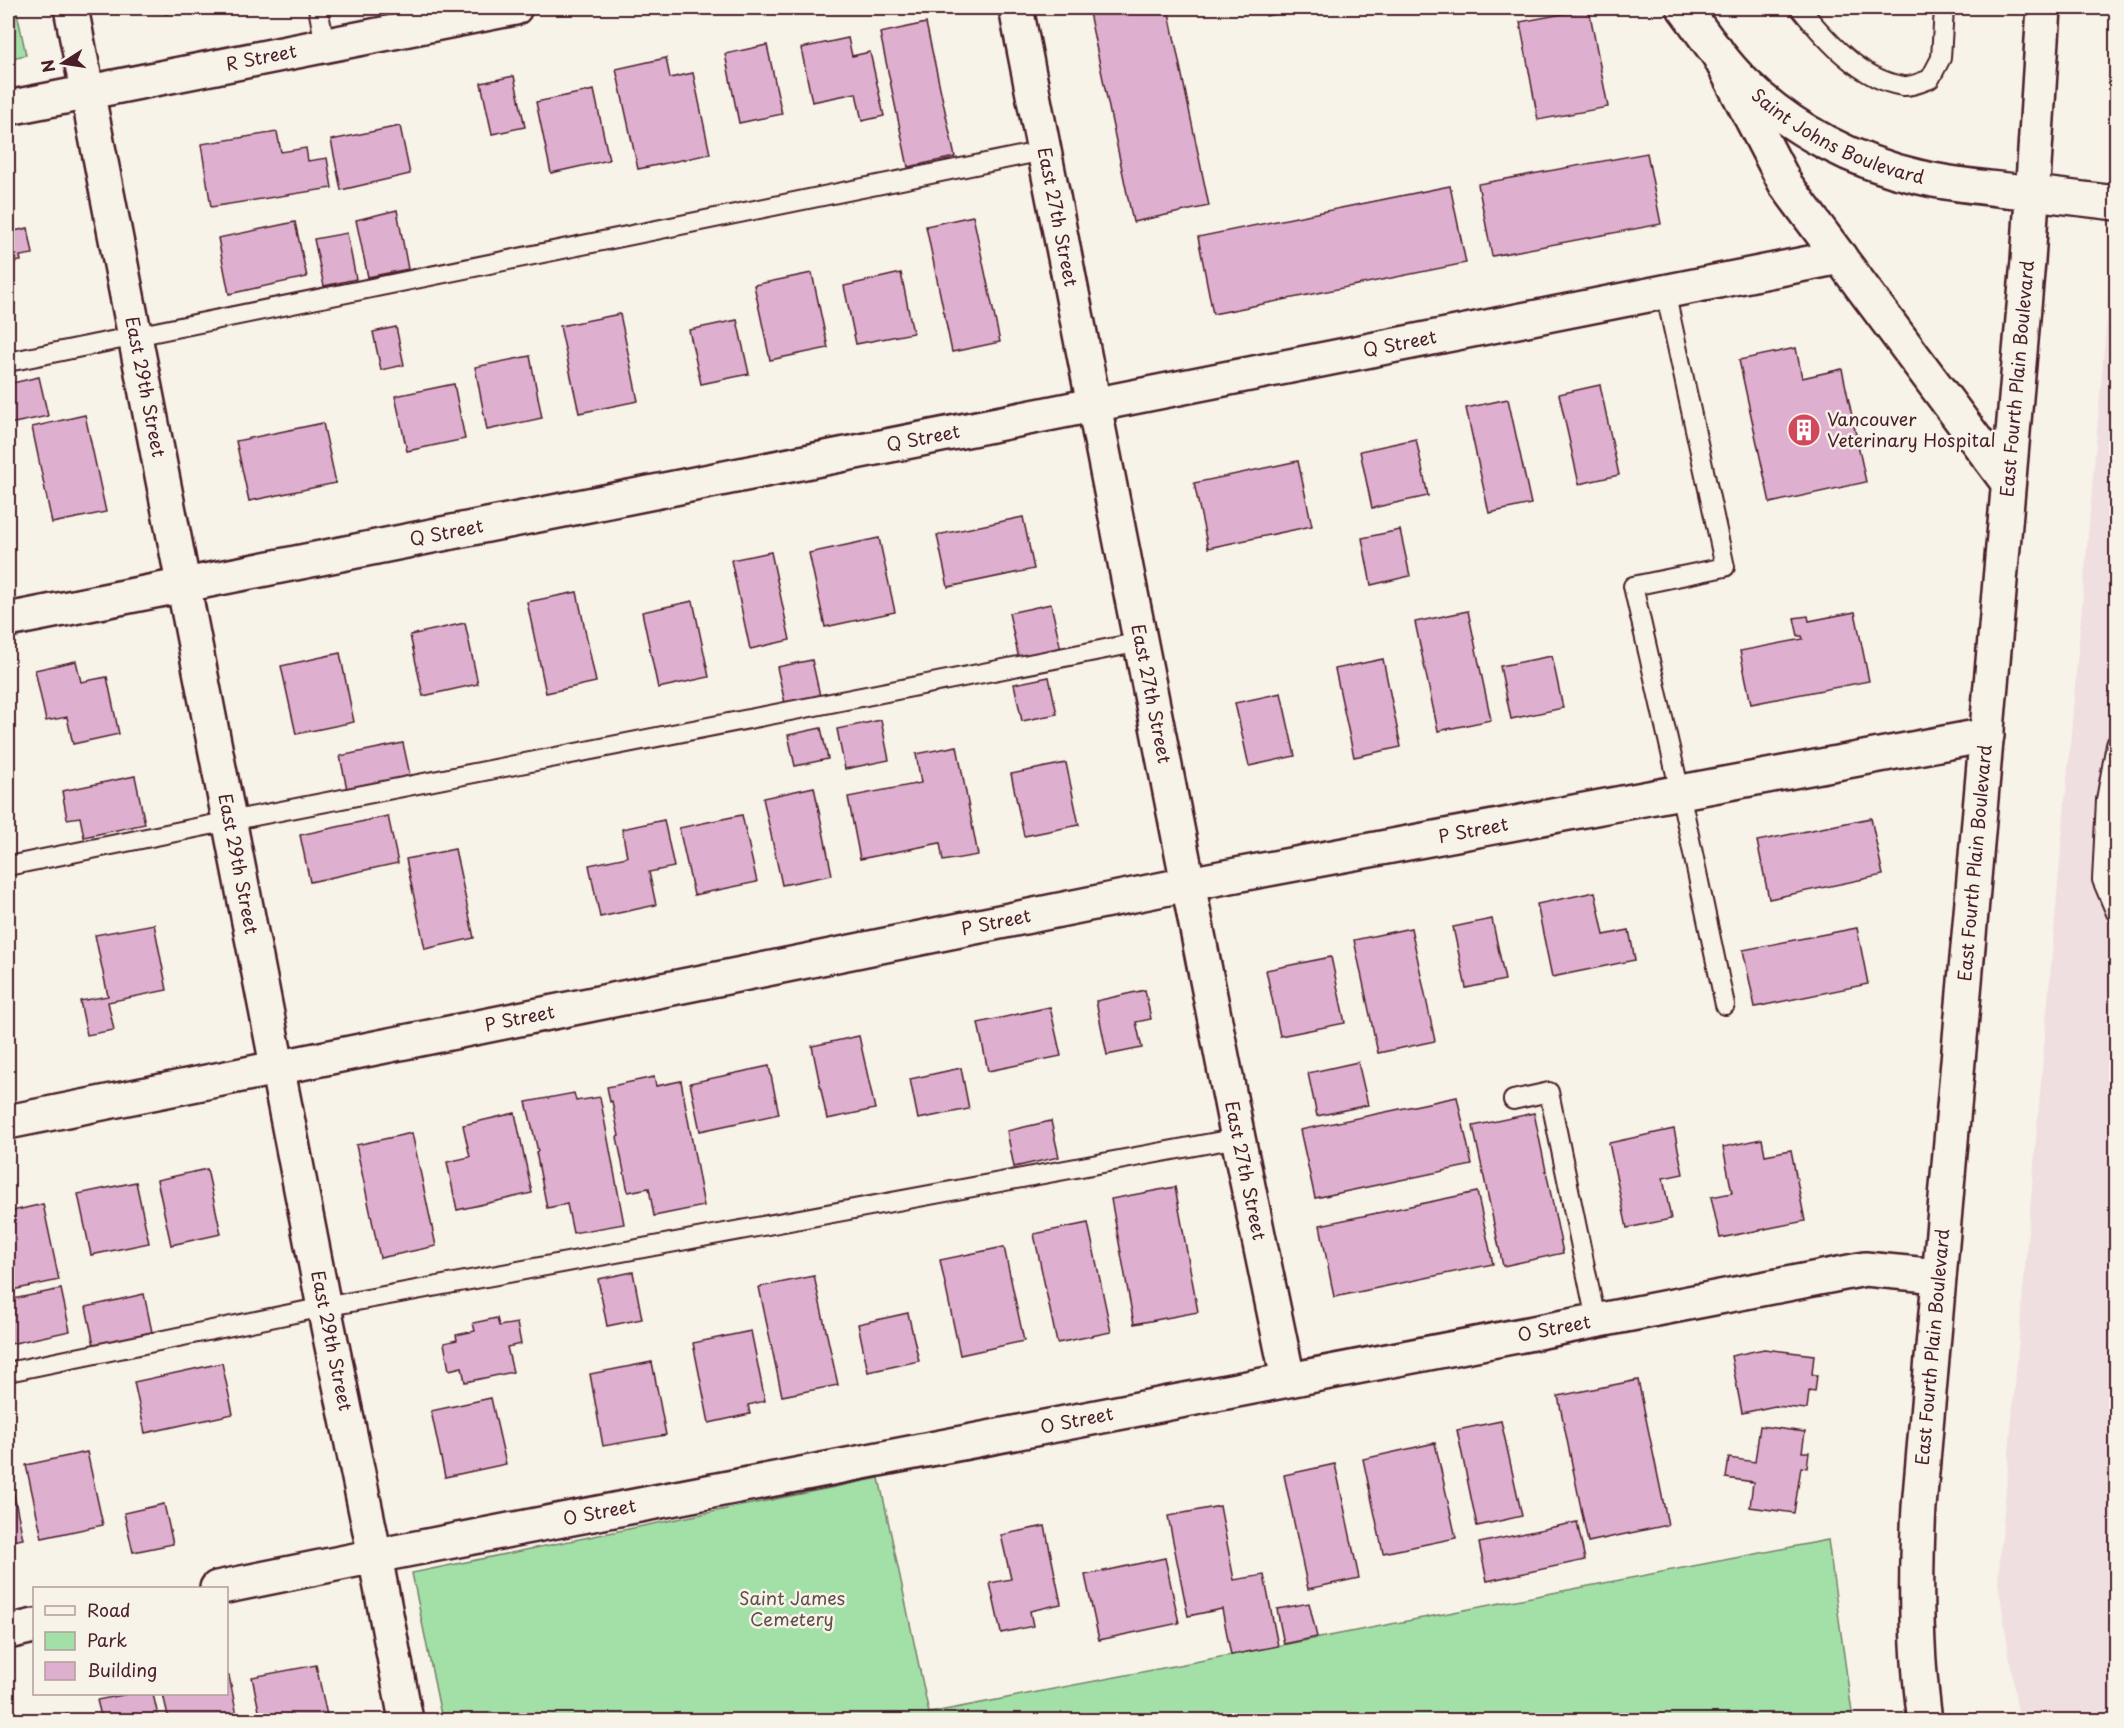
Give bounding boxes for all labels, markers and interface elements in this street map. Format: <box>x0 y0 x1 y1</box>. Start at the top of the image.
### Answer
north arrow <box>33 33 93 93</box>
street label: R Street <box>223 36 299 77</box>
text: N <box>34 58 60 75</box>
street label: Saint Johns Boulevard <box>1746 81 1927 190</box>
street label: East 27th Street <box>1032 145 1085 289</box>
street label: East Fourth Plain Boulevard <box>1992 259 2040 498</box>
street label: East 29th Street <box>119 314 173 459</box>
street label: Q Street <box>1361 322 1439 363</box>
place label: Vancouver Veterinary Hospital <box>1827 405 1996 453</box>
building icon: Vancouver Veterinary Hospital <box>1786 412 1822 448</box>
street label: Q Street <box>884 417 962 458</box>
street label: Q Street <box>407 511 485 552</box>
street label: East 27th Street <box>1125 622 1179 766</box>
street label: East Fourth Plain Boulevard <box>1950 743 1998 982</box>
street label: East 29th Street <box>212 791 266 936</box>
street label: P Street <box>1436 810 1510 849</box>
street label: P Street <box>959 901 1033 941</box>
street label: P Street <box>482 997 557 1038</box>
street label: East 27th Street <box>1219 1098 1274 1242</box>
street label: East Fourth Plain Boulevard <box>1908 1227 1955 1466</box>
street label: East 29th Street <box>305 1268 360 1413</box>
street label: O Street <box>1515 1307 1593 1348</box>
street label: O Street <box>1038 1399 1115 1440</box>
street label: O Street <box>561 1491 638 1531</box>
park label: Saint James Cemetery <box>739 1584 845 1632</box>
legend <box>33 1587 228 1695</box>
text: Road <box>87 1596 131 1623</box>
text: Park <box>87 1626 127 1653</box>
text: Building <box>87 1656 157 1683</box>

